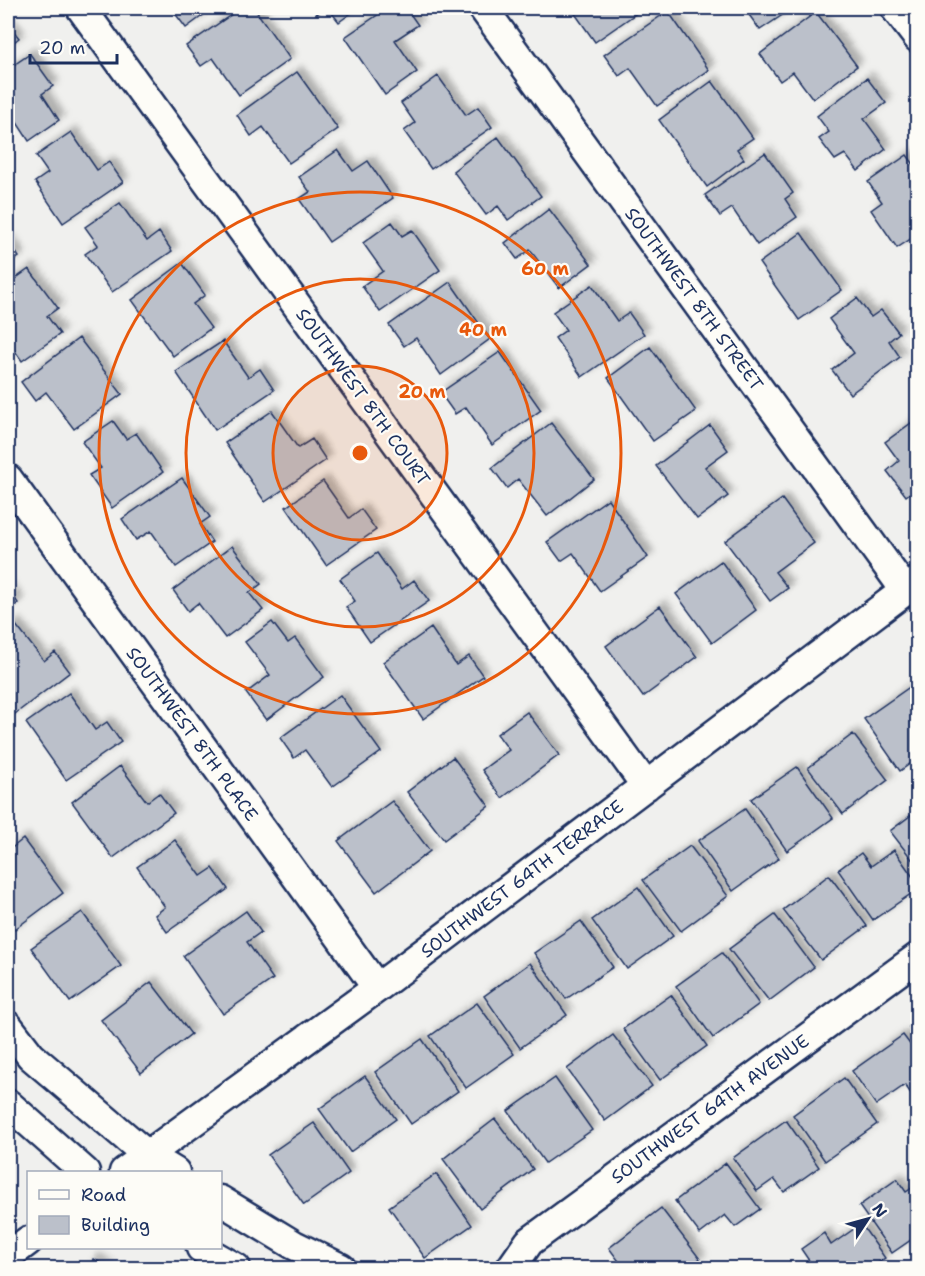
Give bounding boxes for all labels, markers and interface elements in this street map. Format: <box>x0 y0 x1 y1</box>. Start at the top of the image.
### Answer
scale bar <box>30 27 117 65</box>
text: 20 m <box>39 36 85 60</box>
street label: SOUTHWEST 8TH STREET <box>619 203 769 395</box>
text: 60 m <box>521 257 569 281</box>
street label: SOUTHWEST 8TH COURT <box>290 303 436 491</box>
text: 40 m <box>459 318 507 342</box>
text: 20 m <box>398 380 446 404</box>
centre of rings <box>350 443 370 463</box>
street label: SOUTHWEST 8TH PLACE <box>121 642 263 826</box>
street label: SOUTHWEST 64TH TERRACE <box>416 795 628 963</box>
street label: SOUTHWEST 64TH AVENUE <box>606 1029 814 1189</box>
legend <box>27 1171 222 1249</box>
text: Road <box>81 1183 126 1207</box>
north arrow <box>838 1189 898 1249</box>
text: N <box>868 1199 892 1222</box>
text: Building <box>81 1213 150 1237</box>

